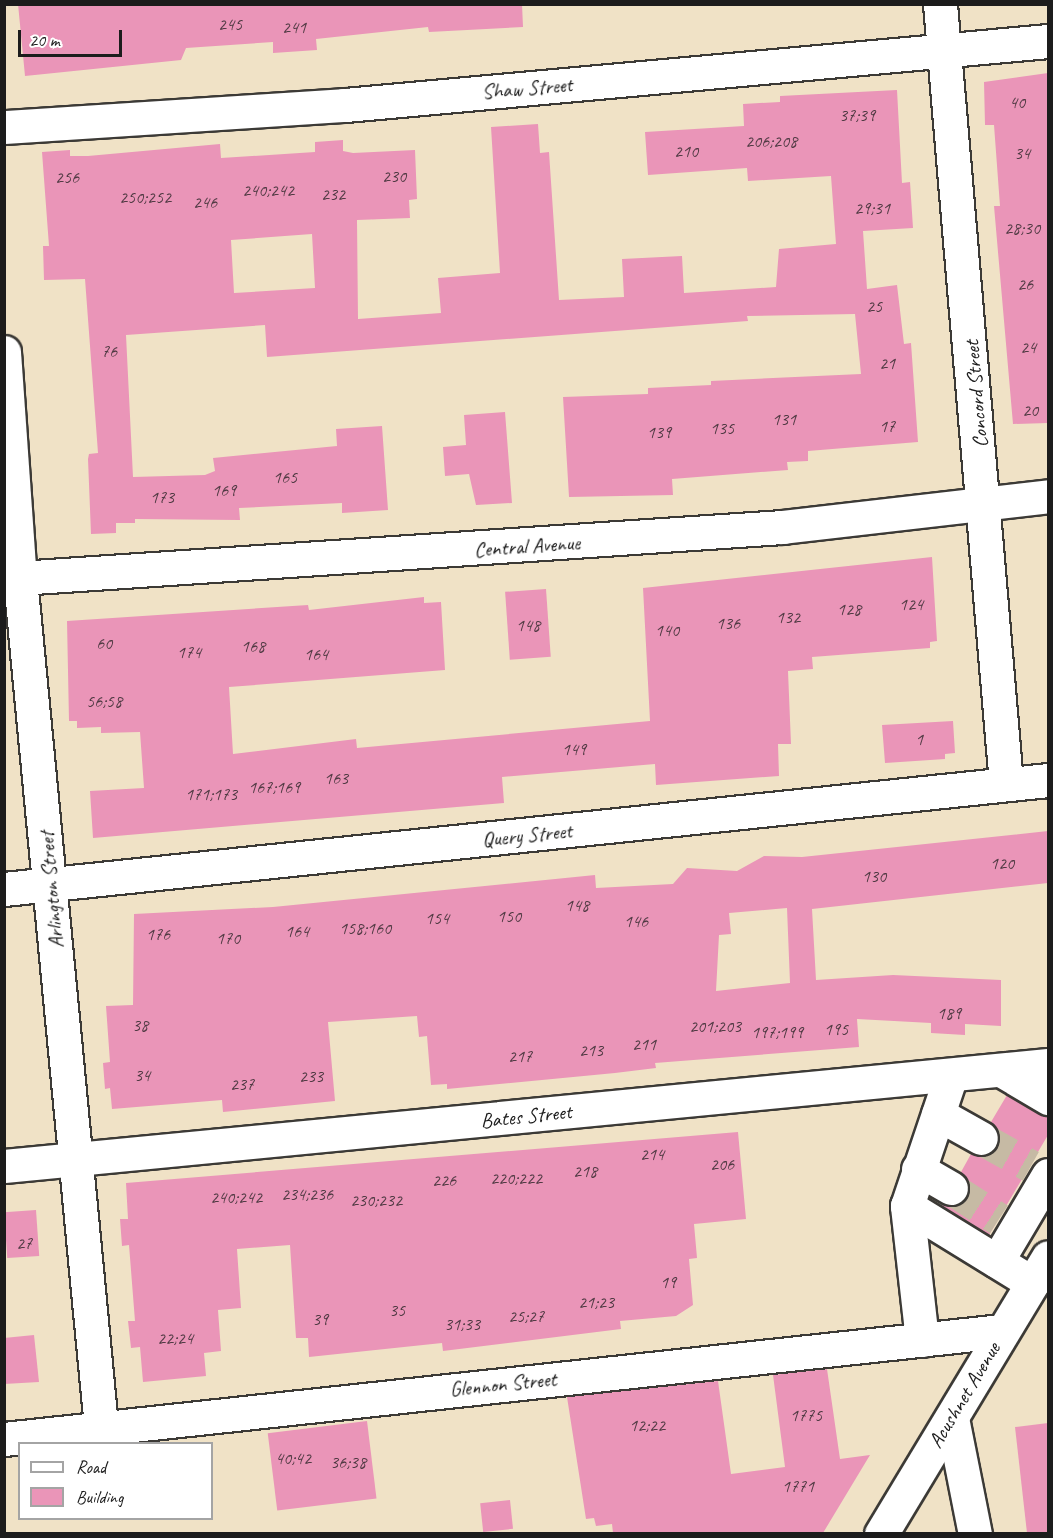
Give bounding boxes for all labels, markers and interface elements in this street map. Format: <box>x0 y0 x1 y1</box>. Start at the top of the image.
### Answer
house number: 245 <box>218 13 242 35</box>
house number: 241 <box>282 16 306 38</box>
scale bar <box>21 18 124 56</box>
text: 20 m <box>29 29 60 51</box>
street label: Shaw Street <box>480 71 574 105</box>
house number: 40 <box>1009 91 1025 113</box>
house number: 37;39 <box>839 104 875 126</box>
house number: 206;208 <box>745 130 797 152</box>
house number: 210 <box>674 140 698 162</box>
house number: 34 <box>1014 142 1030 164</box>
house number: 230 <box>382 165 406 187</box>
house number: 256 <box>55 166 79 188</box>
house number: 240;242 <box>242 179 294 201</box>
house number: 232 <box>321 183 345 205</box>
house number: 250;252 <box>119 186 171 208</box>
house number: 246 <box>193 191 217 213</box>
house number: 29;31 <box>854 197 890 219</box>
house number: 28;30 <box>1004 217 1040 239</box>
house number: 26 <box>1017 273 1033 295</box>
house number: 25 <box>866 295 882 317</box>
house number: 24 <box>1020 336 1036 358</box>
street label: Concord Street <box>959 339 993 449</box>
house number: 76 <box>101 340 117 362</box>
house number: 21 <box>879 352 895 374</box>
house number: 20 <box>1022 399 1038 421</box>
house number: 131 <box>772 408 796 430</box>
house number: 17 <box>879 415 895 437</box>
house number: 135 <box>710 417 734 439</box>
house number: 139 <box>647 421 671 443</box>
house number: 165 <box>273 466 297 488</box>
house number: 169 <box>212 479 236 501</box>
house number: 173 <box>150 486 174 508</box>
street label: Central Avenue <box>473 530 581 562</box>
house number: 124 <box>899 593 923 615</box>
house number: 128 <box>837 598 861 620</box>
house number: 132 <box>776 606 800 628</box>
house number: 136 <box>716 612 740 634</box>
house number: 148 <box>516 614 540 636</box>
house number: 140 <box>655 619 679 641</box>
house number: 60 <box>96 632 112 654</box>
house number: 168 <box>241 635 265 657</box>
house number: 174 <box>177 641 201 663</box>
house number: 164 <box>304 643 328 665</box>
house number: 56;58 <box>86 690 122 712</box>
house number: 1 <box>915 728 923 750</box>
house number: 149 <box>562 738 586 760</box>
house number: 163 <box>324 767 348 789</box>
house number: 167;169 <box>248 776 300 798</box>
house number: 171;173 <box>185 783 237 805</box>
street label: Query Street <box>481 818 573 852</box>
street label: Arlington Street <box>33 831 69 949</box>
house number: 120 <box>990 852 1014 874</box>
house number: 130 <box>862 865 886 887</box>
house number: 148 <box>565 894 589 916</box>
house number: 150 <box>497 905 521 927</box>
house number: 154 <box>425 907 449 929</box>
house number: 146 <box>624 910 648 932</box>
house number: 158;160 <box>339 917 391 939</box>
house number: 164 <box>285 920 309 942</box>
house number: 176 <box>146 923 170 945</box>
house number: 170 <box>216 927 240 949</box>
house number: 189 <box>937 1002 961 1024</box>
house number: 38 <box>132 1014 148 1036</box>
house number: 201;203 <box>689 1015 741 1037</box>
house number: 195 <box>824 1018 848 1040</box>
house number: 197;199 <box>751 1021 803 1043</box>
house number: 211 <box>632 1033 656 1055</box>
house number: 213 <box>579 1039 603 1061</box>
house number: 217 <box>508 1045 532 1067</box>
house number: 34 <box>134 1064 150 1086</box>
house number: 233 <box>299 1065 323 1087</box>
house number: 237 <box>230 1073 254 1095</box>
street label: Bates Street <box>479 1099 573 1133</box>
house number: 214 <box>640 1143 664 1165</box>
house number: 206 <box>710 1153 734 1175</box>
house number: 218 <box>573 1160 597 1182</box>
house number: 220;222 <box>490 1167 542 1189</box>
house number: 226 <box>432 1169 456 1191</box>
house number: 234;236 <box>281 1183 333 1205</box>
house number: 240;242 <box>210 1186 262 1208</box>
house number: 230;232 <box>350 1189 402 1211</box>
house number: 27 <box>16 1232 32 1254</box>
house number: 19 <box>660 1271 676 1293</box>
house number: 21;23 <box>578 1291 614 1313</box>
house number: 35 <box>389 1299 405 1321</box>
house number: 25;27 <box>508 1305 544 1327</box>
house number: 39 <box>312 1308 328 1330</box>
house number: 31;33 <box>444 1313 480 1335</box>
house number: 22;24 <box>157 1327 193 1349</box>
street label: Acushnet Avenue <box>923 1337 1005 1453</box>
street label: Glennon Street <box>448 1366 558 1402</box>
house number: 1775 <box>790 1404 822 1426</box>
house number: 12;22 <box>629 1414 665 1436</box>
legend <box>18 1442 213 1520</box>
house number: 40;42 <box>275 1447 311 1469</box>
house number: 36;38 <box>330 1451 366 1473</box>
text: Road <box>76 1456 106 1478</box>
house number: 1771 <box>782 1475 814 1497</box>
text: Building <box>76 1486 123 1508</box>

